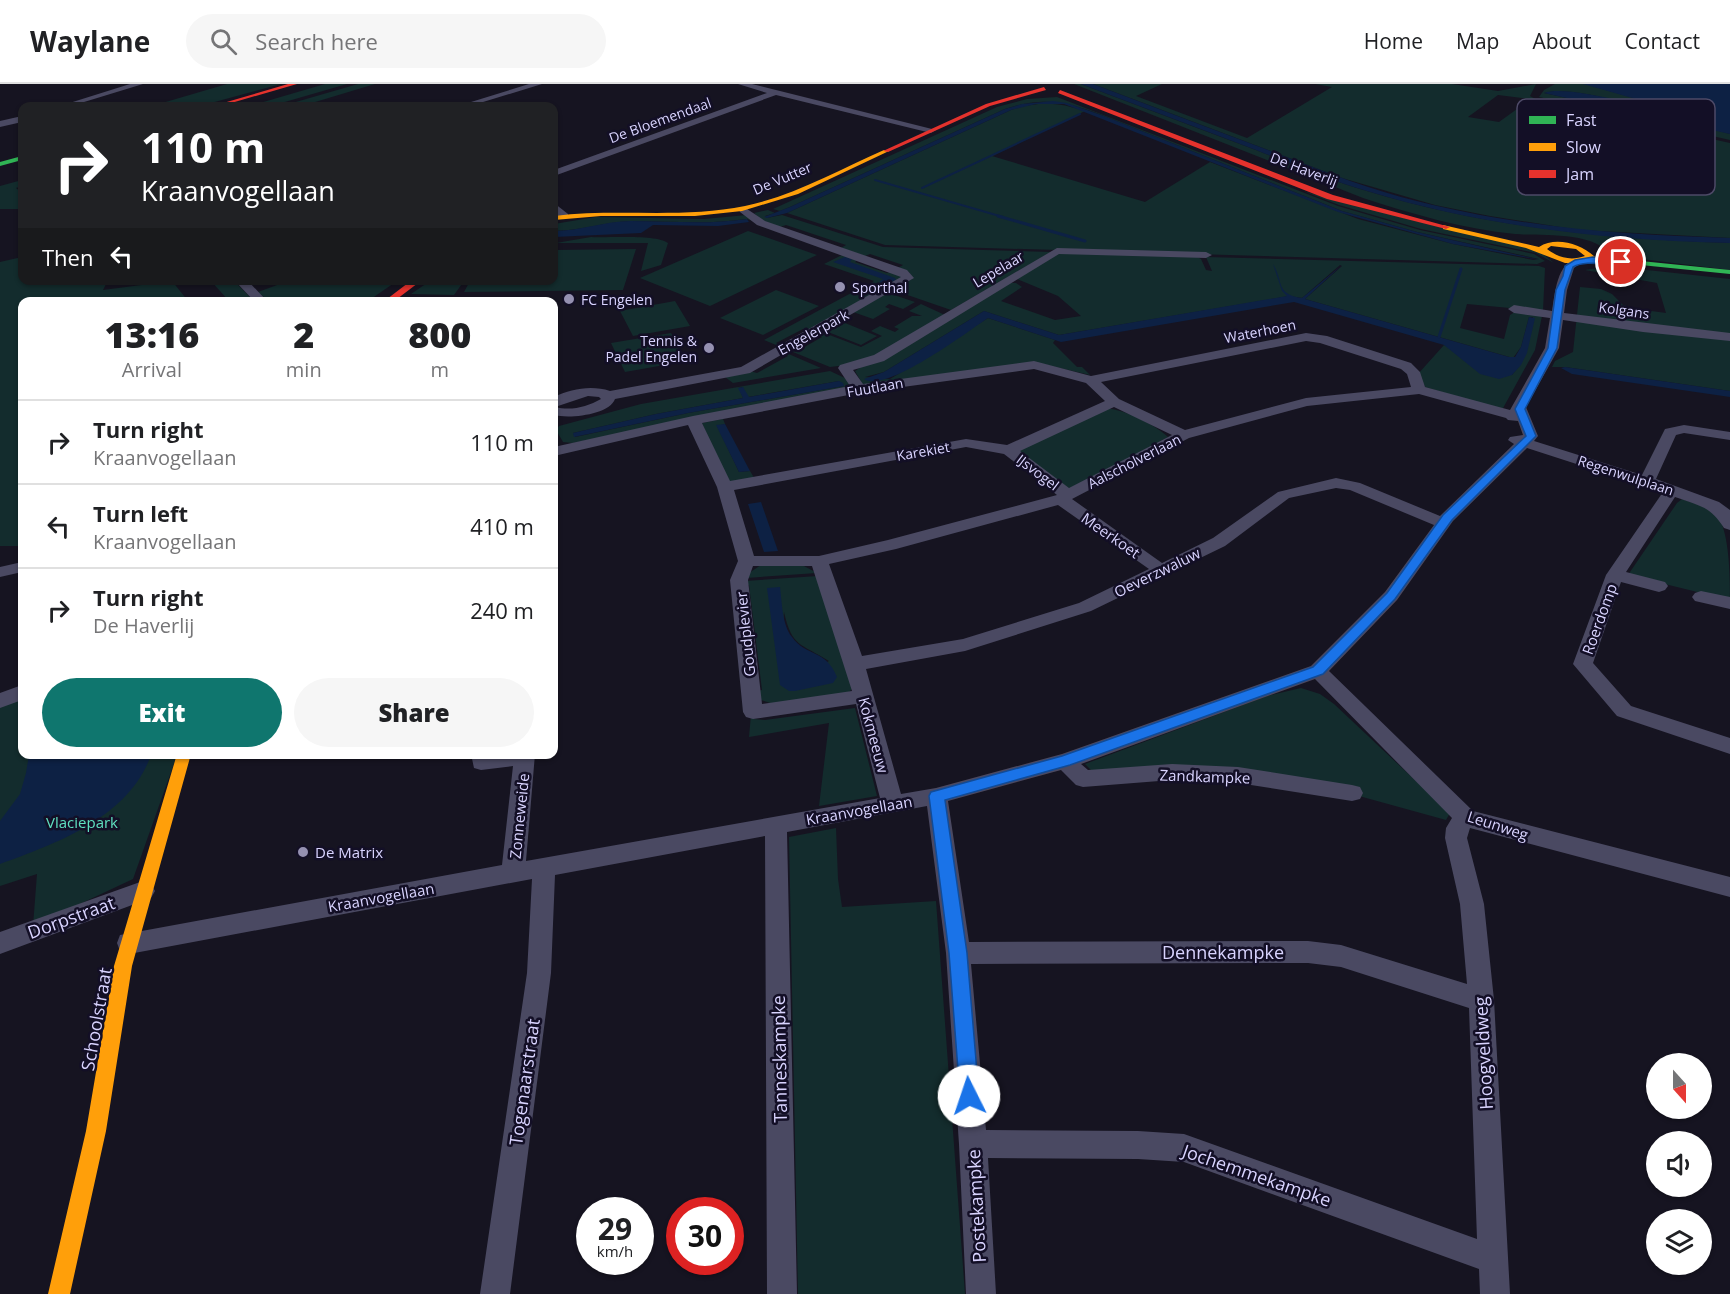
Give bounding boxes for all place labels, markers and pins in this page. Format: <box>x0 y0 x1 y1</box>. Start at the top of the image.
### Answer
pin <box>1595 236 1646 287</box>
place label: Sporthal <box>852 278 907 297</box>
marker: Sporthal <box>833 280 847 294</box>
place label: FC Engelen <box>581 290 653 309</box>
marker: FC Engelen <box>562 292 576 306</box>
place label: Tennis & Padel Engelen <box>605 331 698 366</box>
marker: Tennis & Padel Engelen <box>702 341 716 355</box>
place label: De Matrix <box>315 842 383 862</box>
marker: De Matrix <box>296 845 310 859</box>

